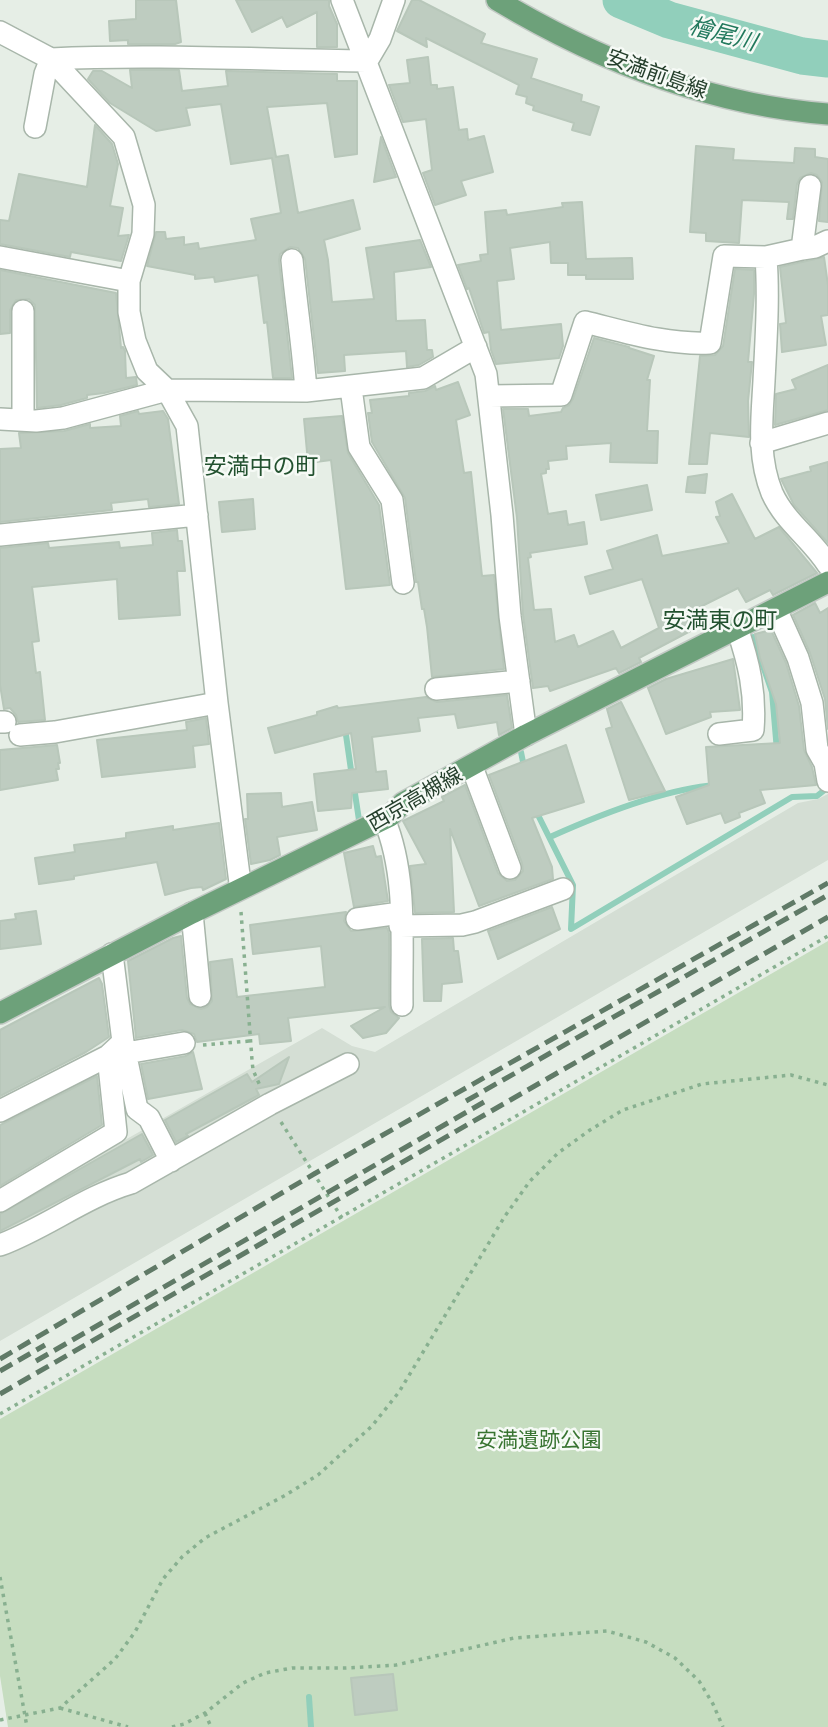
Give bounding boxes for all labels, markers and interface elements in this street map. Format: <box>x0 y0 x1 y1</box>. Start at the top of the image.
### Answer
water label: 檜尾川 <box>686 12 760 56</box>
street label: 安満前島線 <box>603 44 711 104</box>
district label: 安満中の町 <box>204 452 318 480</box>
district label: 安満東の町 <box>663 606 777 634</box>
street label: 西京高槻線 <box>363 762 467 836</box>
park label: 安満遺跡公園 <box>476 1427 602 1453</box>

